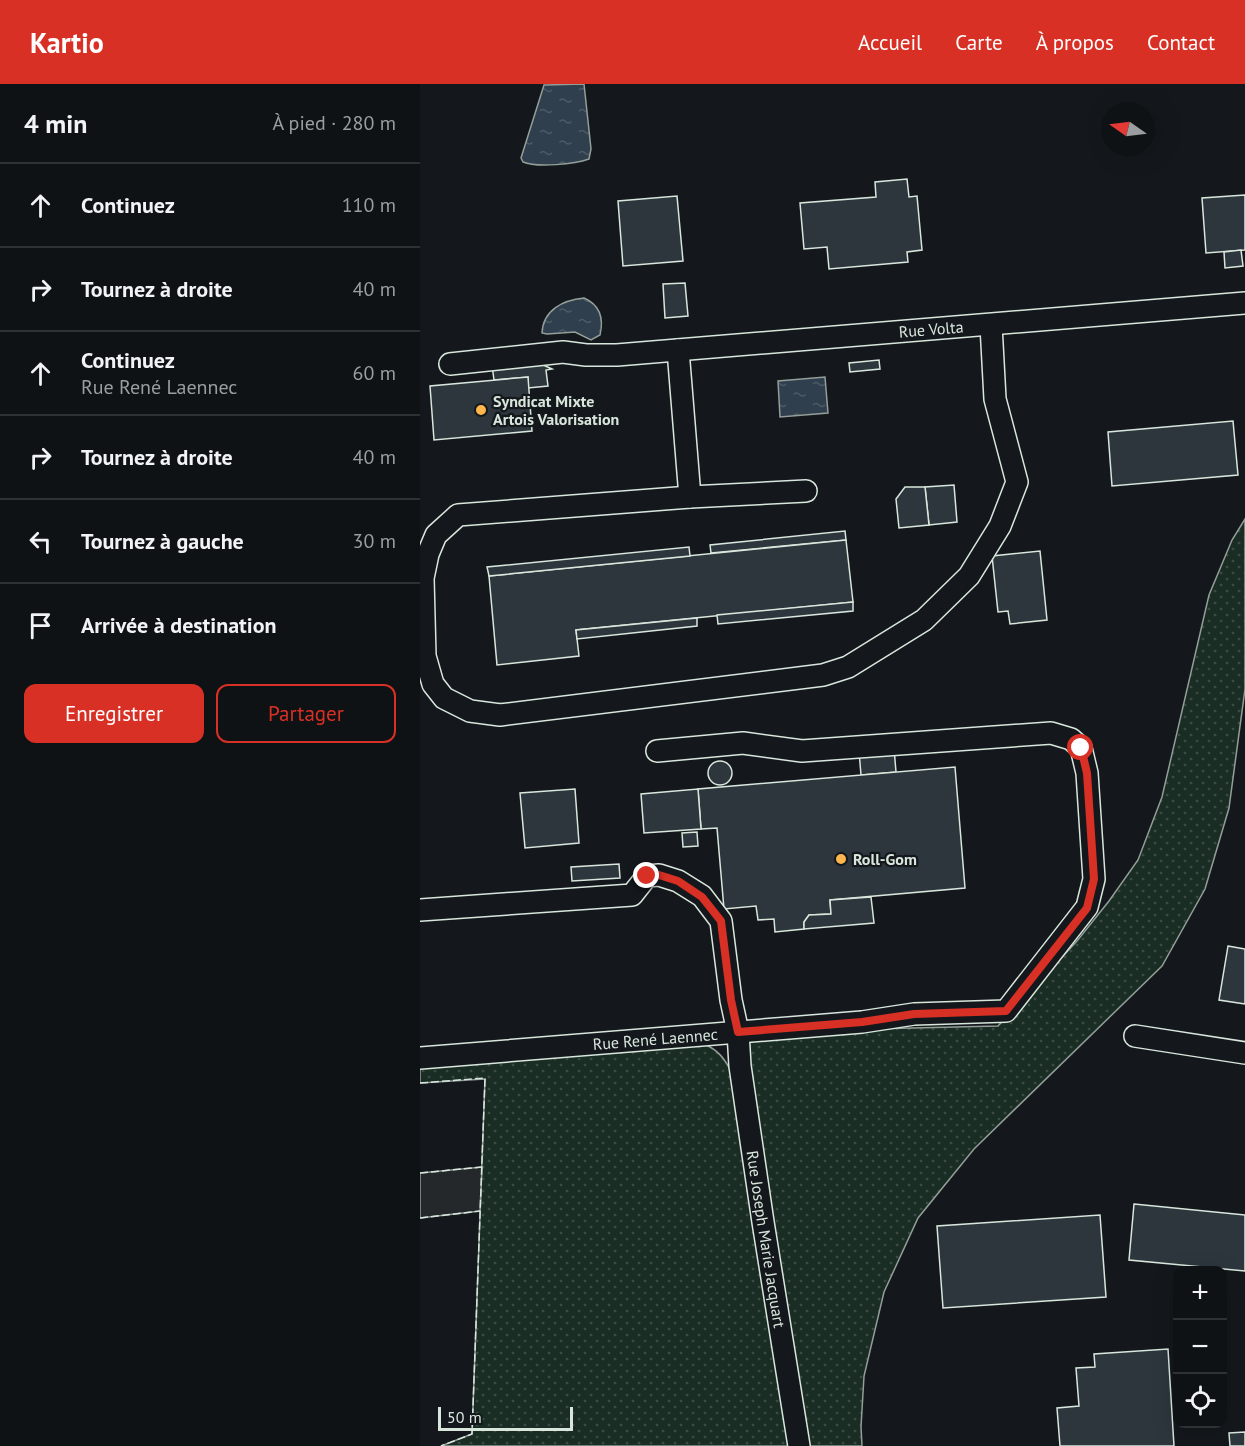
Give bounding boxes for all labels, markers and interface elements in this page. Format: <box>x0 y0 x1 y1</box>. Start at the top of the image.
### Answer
text: Kartio <box>30 24 104 61</box>
text: Accueil <box>858 29 922 56</box>
text: Carte <box>955 29 1003 56</box>
text: À propos <box>1036 29 1114 56</box>
text: Contact <box>1147 29 1215 56</box>
north arrow <box>1101 102 1155 156</box>
text: 4 min <box>24 107 87 140</box>
text: À pied · 280 m <box>272 110 396 136</box>
icon: ahead <box>24 189 57 222</box>
text: Continuez <box>81 191 175 219</box>
text: 110 m <box>342 192 396 218</box>
icon: right <box>24 273 57 306</box>
text: Tournez à droite <box>81 275 233 303</box>
text: 40 m <box>353 276 396 302</box>
street label: Rue Volta <box>898 316 964 342</box>
text: Continuez <box>81 346 175 374</box>
icon: ahead <box>24 357 57 390</box>
text: 60 m <box>353 360 396 386</box>
text: Rue René Laennec <box>81 374 237 400</box>
place label: Syndicat Mixte Artois Valorisation <box>493 391 619 429</box>
marker: Syndicat Mixte Artois Valorisation <box>474 403 488 417</box>
icon: right <box>24 441 57 474</box>
text: Tournez à droite <box>81 443 233 471</box>
text: 40 m <box>353 444 396 470</box>
icon: left <box>24 525 57 558</box>
text: Tournez à gauche <box>81 527 244 555</box>
text: 30 m <box>353 528 396 554</box>
icon: arrive <box>24 609 57 642</box>
text: Arrivée à destination <box>81 611 277 639</box>
button: Enregistrer <box>24 684 204 743</box>
button: Partager <box>216 684 396 743</box>
route start <box>1067 734 1093 760</box>
place label: Roll-Gom <box>853 849 917 869</box>
marker: Roll-Gom <box>834 852 848 866</box>
route end <box>633 862 659 888</box>
street label: Rue René Laennec <box>592 1024 718 1054</box>
street label: Rue Joseph Marie Jacquart <box>743 1149 790 1330</box>
map controls <box>1173 1266 1227 1428</box>
button: + <box>1173 1266 1227 1320</box>
button: − <box>1173 1320 1227 1374</box>
button: locate <box>1173 1374 1227 1428</box>
scale bar <box>438 1404 573 1432</box>
text: 50 m <box>447 1407 482 1427</box>

